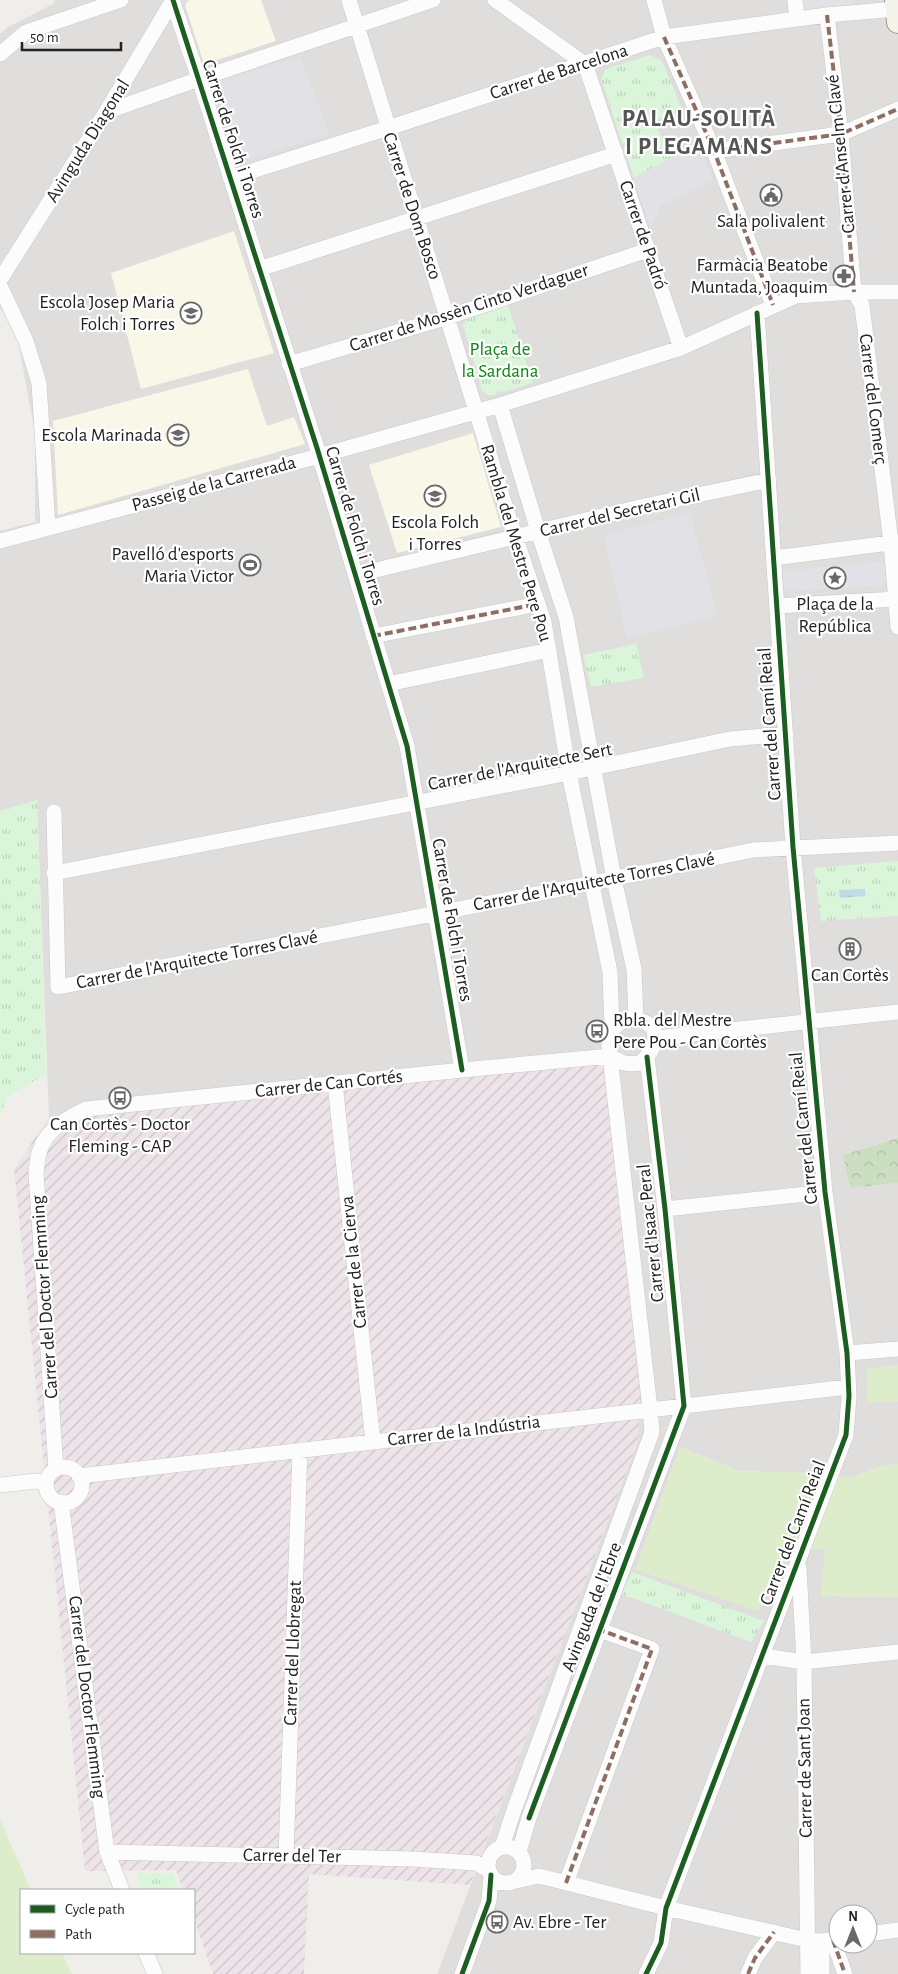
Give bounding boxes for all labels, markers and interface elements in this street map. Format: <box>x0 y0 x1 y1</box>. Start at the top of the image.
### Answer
scale bar <box>22 20 121 52</box>
text: 50 m <box>30 30 59 45</box>
street label: Carrer de Barcelona <box>488 41 631 103</box>
street label: Carrer de Folch i Torres <box>198 57 268 221</box>
street label: Carrer d'Anselm Clavé <box>823 74 859 234</box>
street label: Avinguda Diagonal <box>43 76 133 206</box>
district label: PALAU-SOLITÀ I PLEGAMANS <box>622 103 776 159</box>
street label: Carrer de Dom Bosco <box>379 130 445 282</box>
street label: Carrer de Padró <box>615 178 671 292</box>
public building icon: Sala polivalent <box>759 183 783 207</box>
place label: Sala polivalent <box>717 212 825 231</box>
place label: Farmàcia Beatobe Muntada, Joaquim <box>690 256 828 297</box>
street label: Carrer de Mossèn Cinto Verdaguer <box>347 260 591 356</box>
pharmacy icon: Farmàcia Beatobe Muntada, Joaquim <box>832 264 856 288</box>
place label: Escola Josep Maria Folch i Torres <box>39 293 175 334</box>
school or university icon: Escola Josep Maria Folch i Torres <box>179 301 203 325</box>
street label: Carrer del Comerç <box>856 333 890 465</box>
park label: Plaça de la Sardana <box>462 340 539 381</box>
school or university icon: Escola Marinada <box>166 423 190 447</box>
place label: Escola Marinada <box>41 426 162 445</box>
street label: Rambla del Mestre Pere Pou <box>477 442 555 644</box>
street label: Carrer de Folch i Torres <box>322 444 388 608</box>
street label: Passeig de la Carrerada <box>130 453 298 515</box>
school or university icon: Escola Folch i Torres <box>423 484 447 508</box>
street label: Carrer del Secretari Gil <box>538 485 702 541</box>
place label: Escola Folch i Torres <box>391 513 479 554</box>
place label: Pavelló d'esports Maria Victor <box>112 545 234 586</box>
sports icon: Pavelló d'esports Maria Victor <box>238 553 262 577</box>
place icon: Plaça de la República <box>823 566 847 590</box>
place label: Plaça de la República <box>796 595 874 636</box>
street label: Carrer del Camí Reial <box>755 647 785 801</box>
street label: Carrer de l'Arquitecte Sert <box>426 740 614 794</box>
street label: Carrer de Folch i Torres <box>428 837 476 1003</box>
street label: Carrer de l'Arquitecte Torres Clavé <box>472 849 716 915</box>
street label: Carrer de l'Arquitecte Torres Clavé <box>75 927 319 993</box>
building icon: Can Cortès <box>838 937 862 961</box>
place label: Can Cortès <box>811 966 889 985</box>
place label: Rbla. del Mestre Pere Pou - Can Cortès <box>613 1011 767 1052</box>
bus stop icon: Rbla. del Mestre Pere Pou - Can Cortès <box>585 1019 609 1043</box>
street label: Carrer del Camí Reial <box>787 1051 821 1205</box>
street label: Carrer de Can Cortés <box>254 1067 404 1101</box>
bus stop icon: Can Cortès - Doctor Fleming - CAP <box>108 1086 132 1110</box>
place label: Can Cortès - Doctor Fleming - CAP <box>50 1115 190 1156</box>
street label: Carrer d'Isaac Peral <box>634 1163 668 1303</box>
street label: Carrer del Doctor Flemming <box>28 1194 62 1399</box>
street label: Carrer de la Cierva <box>338 1195 370 1329</box>
street label: Carrer de la Indústria <box>386 1412 542 1450</box>
street label: Carrer del Camí Reial <box>757 1458 829 1608</box>
street label: Avinguda de l'Ebre <box>559 1540 625 1674</box>
street label: Carrer del Llobregat <box>281 1580 305 1726</box>
street label: Carrer del Doctor Flemming <box>65 1595 109 1800</box>
street label: Carrer de Sant Joan <box>794 1698 816 1838</box>
street label: Carrer del Ter <box>243 1846 341 1866</box>
legend <box>20 1889 195 1954</box>
text: Cycle path <box>65 1902 125 1917</box>
north arrow <box>828 1904 878 1954</box>
bus stop icon: Av. Ebre - Ter <box>485 1910 509 1934</box>
text: N <box>848 1910 858 1924</box>
place label: Av. Ebre - Ter <box>513 1913 606 1932</box>
text: Path <box>65 1927 92 1942</box>

